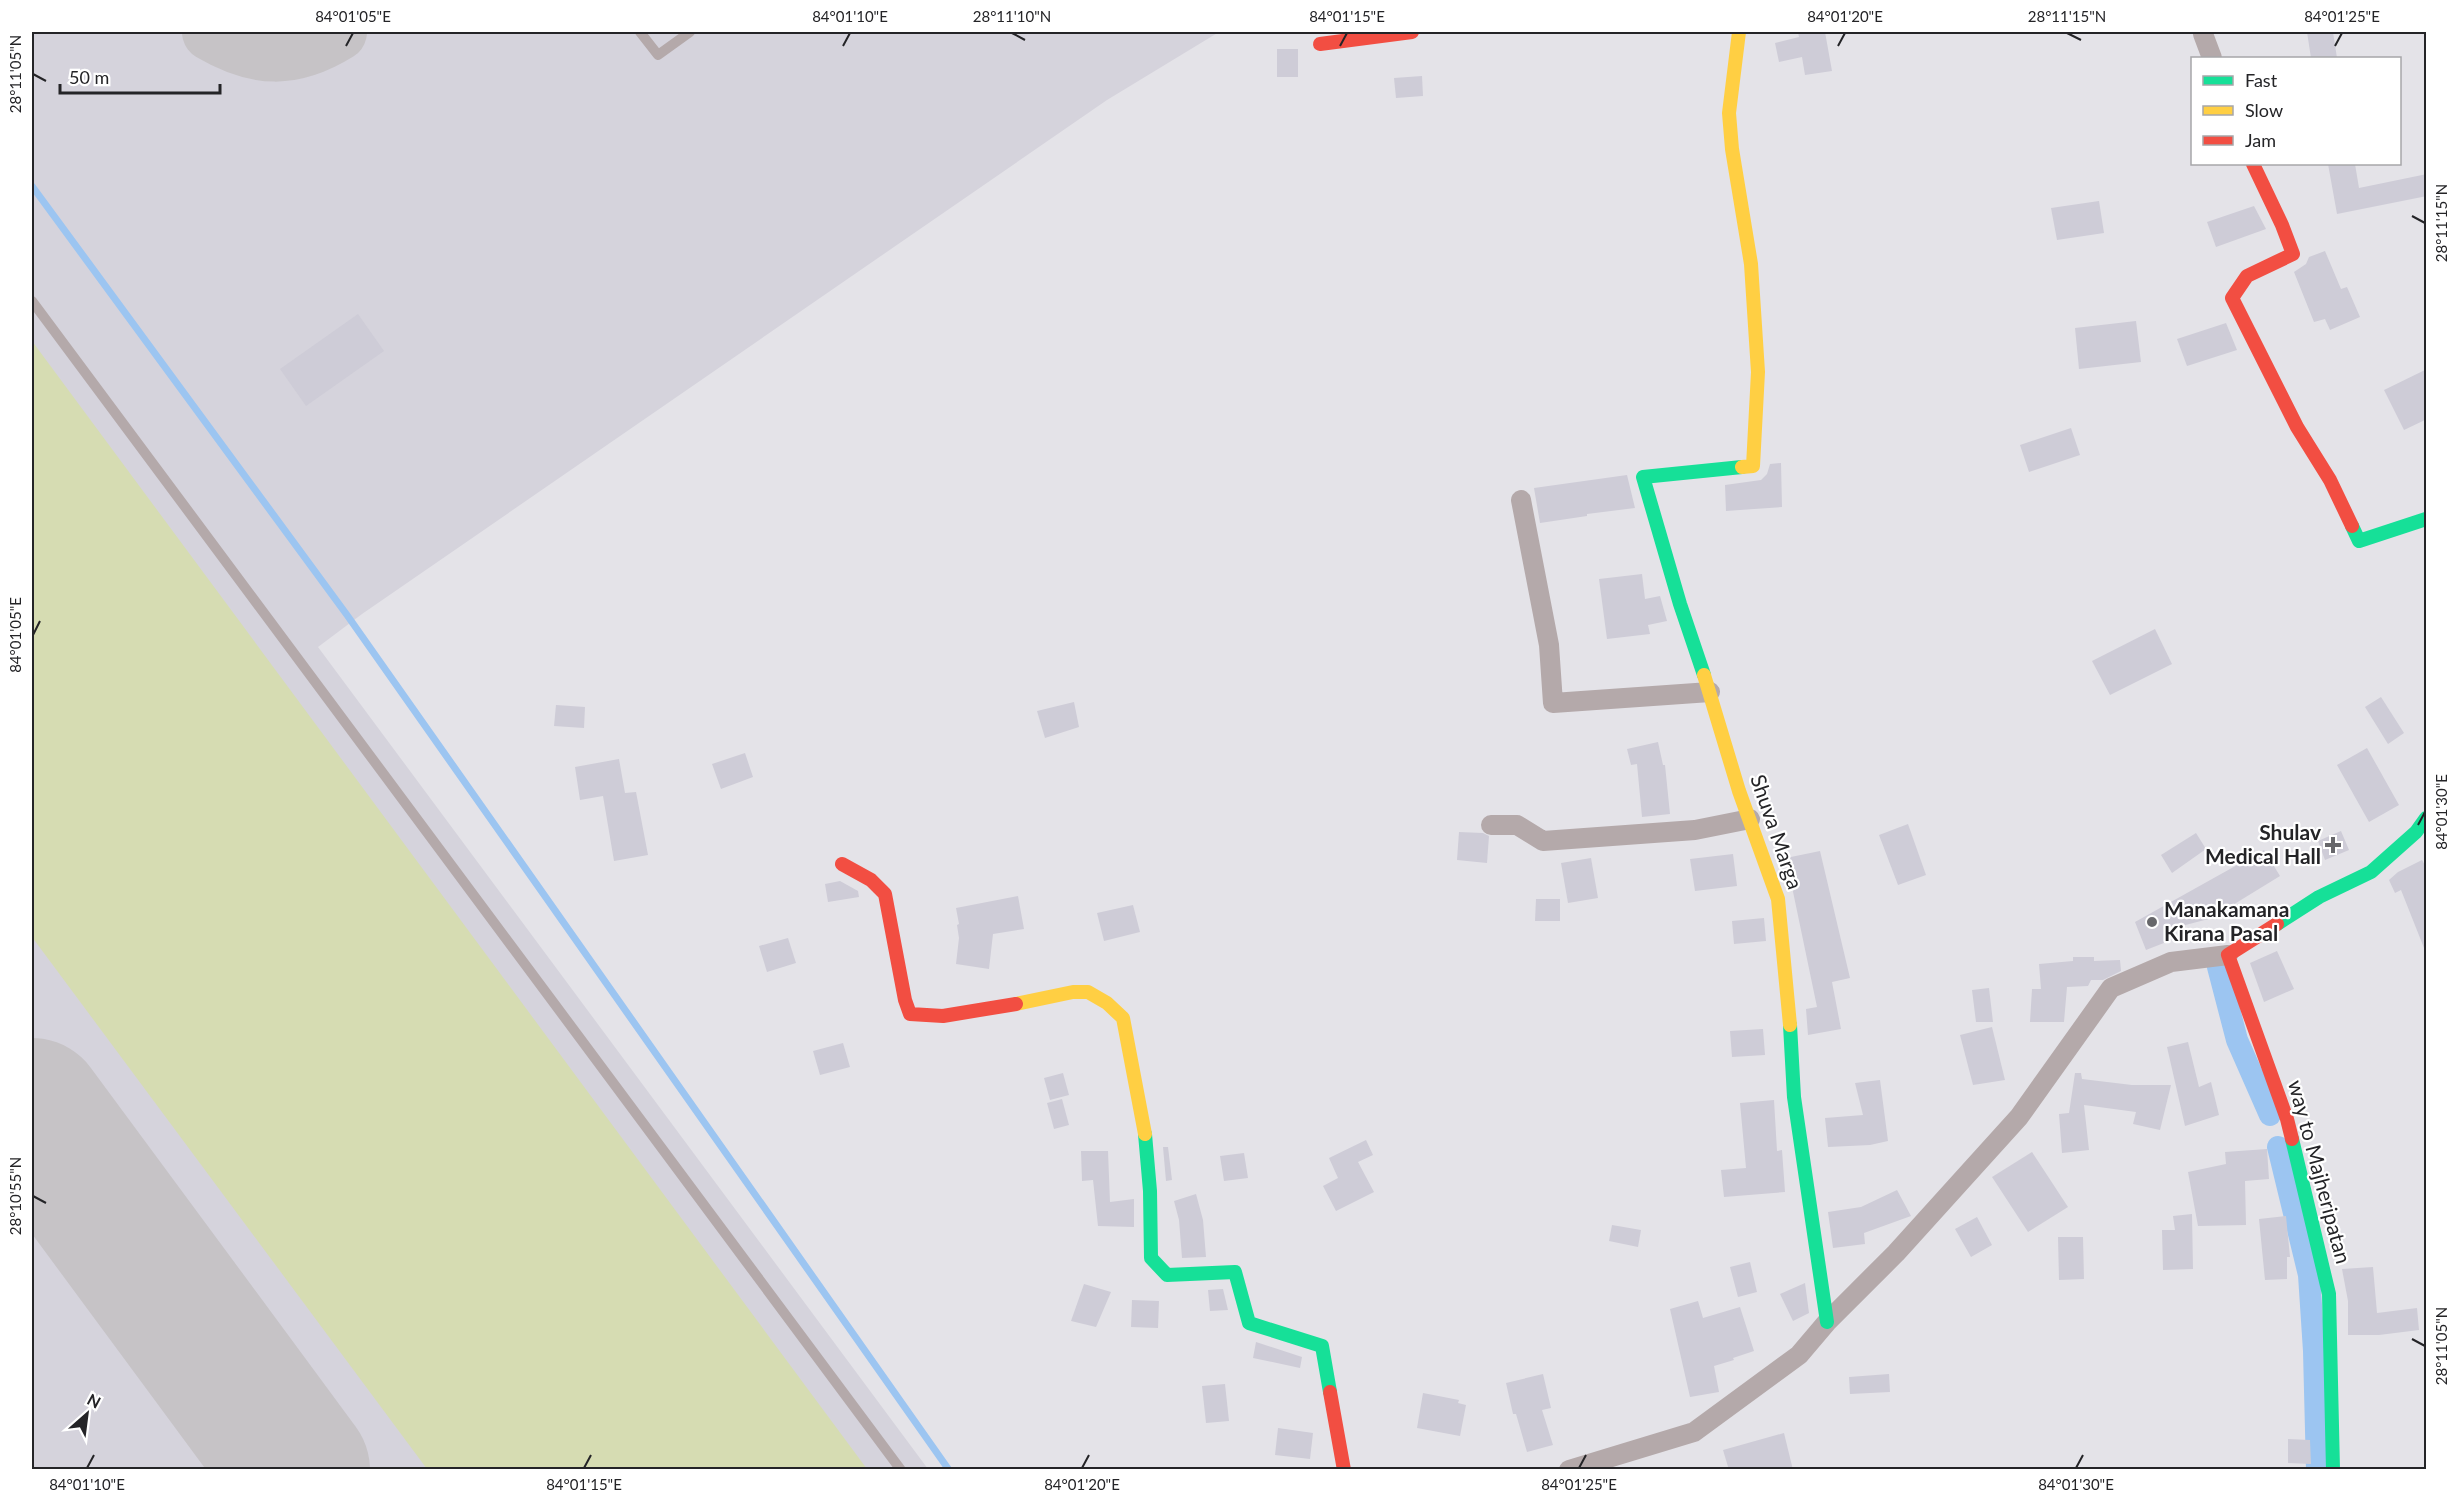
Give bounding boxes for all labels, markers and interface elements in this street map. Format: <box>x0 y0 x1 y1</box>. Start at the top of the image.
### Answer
text: 84°01'05"E <box>315 7 391 25</box>
text: 84°01'10"E <box>812 7 888 25</box>
text: 28°11'10"N <box>973 7 1051 25</box>
text: 84°01'15"E <box>1309 7 1385 25</box>
text: 84°01'20"E <box>1807 7 1883 25</box>
text: 28°11'15"N <box>2028 7 2106 25</box>
text: 84°01'25"E <box>2304 7 2380 25</box>
text: 28°11'05"N <box>6 35 24 113</box>
scale bar <box>60 57 220 95</box>
legend <box>2191 57 2401 165</box>
text: 50 m <box>69 66 109 88</box>
text: Fast <box>2245 69 2278 91</box>
text: Slow <box>2245 99 2283 121</box>
text: Jam <box>2245 129 2276 151</box>
text: 28°11'15"N <box>2432 184 2450 262</box>
text: 84°01'05"E <box>6 597 24 673</box>
street label: Shuva Marga <box>1746 771 1809 892</box>
text: 84°01'30"E <box>2432 774 2450 850</box>
place label: Shulav Medical Hall <box>2205 819 2321 868</box>
marker: Shulav Medical Hall <box>2326 838 2340 852</box>
place label: Manakamana Kirana Pasal <box>2164 896 2289 945</box>
marker: Manakamana Kirana Pasal <box>2145 915 2159 929</box>
street label: way to Majheripatan <box>2284 1077 2357 1266</box>
text: 28°10'55"N <box>6 1157 24 1235</box>
text: 28°11'05"N <box>2432 1307 2450 1385</box>
north arrow <box>57 1384 117 1444</box>
text: N <box>84 1389 104 1412</box>
text: 84°01'10"E <box>49 1475 125 1493</box>
text: 84°01'15"E <box>546 1475 622 1493</box>
text: 84°01'20"E <box>1044 1475 1120 1493</box>
text: 84°01'25"E <box>1541 1475 1617 1493</box>
text: 84°01'30"E <box>2038 1475 2114 1493</box>

